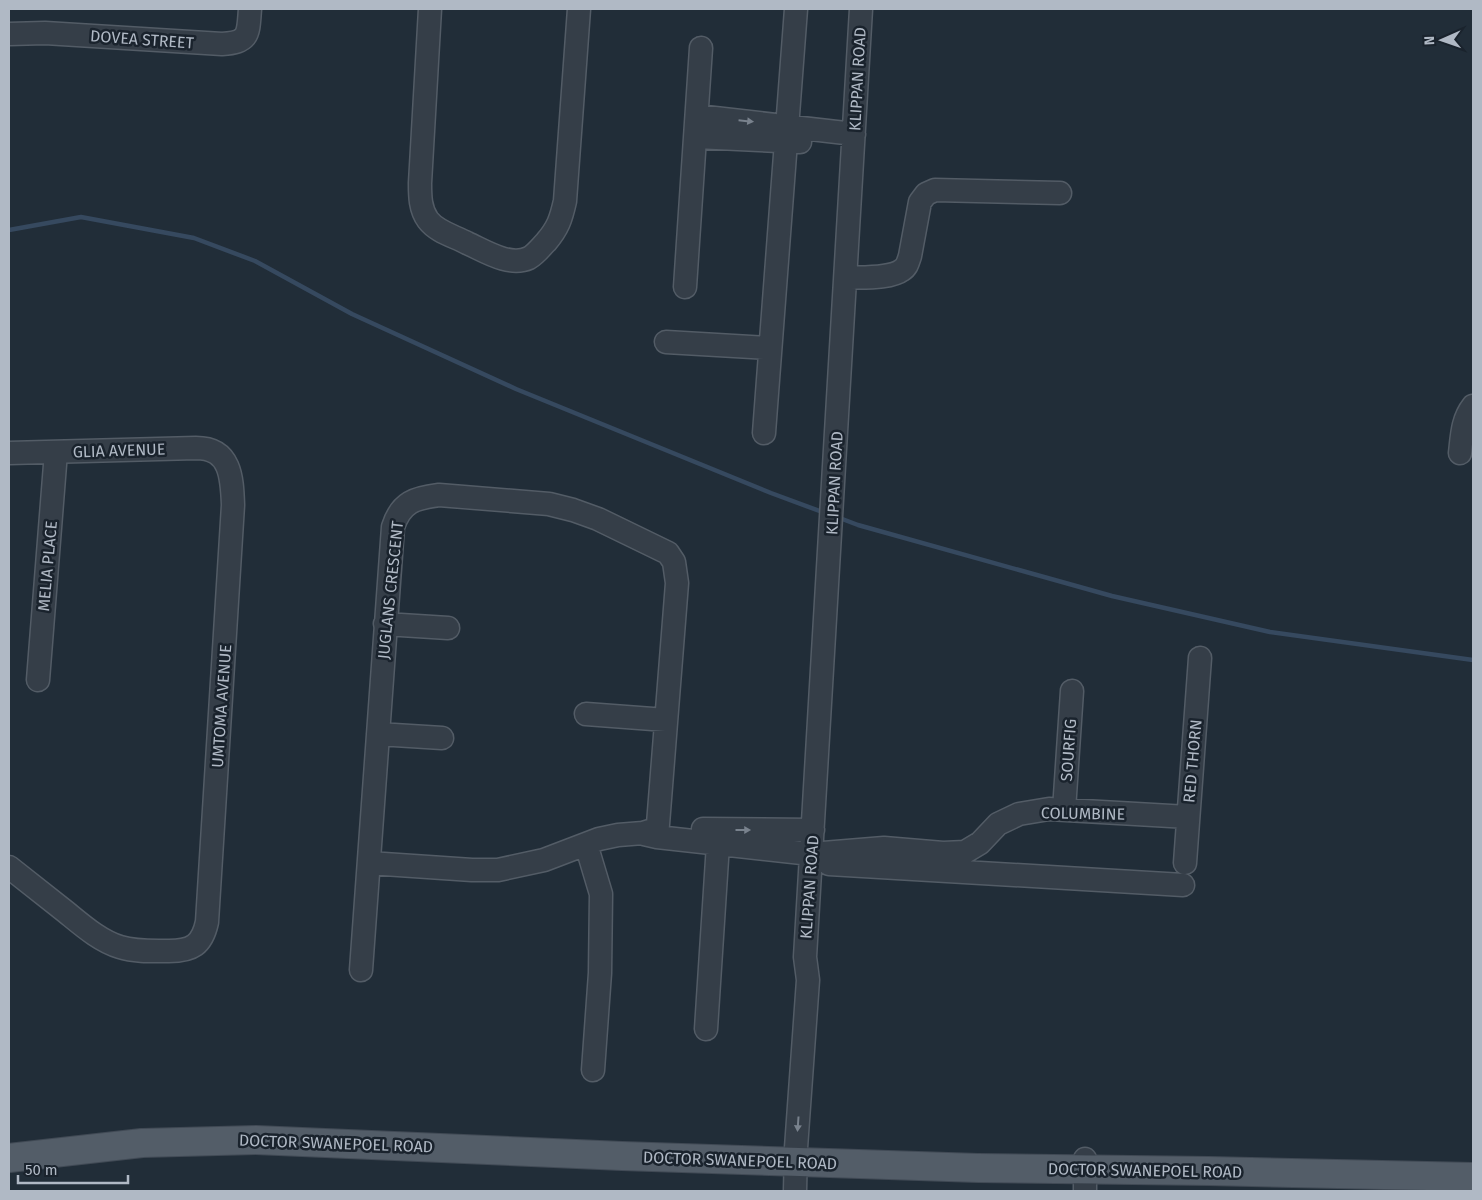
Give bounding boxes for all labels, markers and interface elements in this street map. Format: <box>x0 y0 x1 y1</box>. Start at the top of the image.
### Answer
north arrow <box>1417 15 1467 65</box>
street label: DOVEA STREET <box>89 26 195 53</box>
street label: KLIPPAN ROAD <box>845 27 870 131</box>
text: N <box>1421 35 1438 45</box>
one-way arrow <box>738 117 754 125</box>
street label: KLIPPAN ROAD <box>822 431 847 535</box>
street label: GLIA AVENUE <box>72 439 166 462</box>
street label: JUGLANS CRESCENT <box>374 519 407 660</box>
street label: MELIA PLACE <box>34 520 61 612</box>
street label: UMTOMA AVENUE <box>208 644 235 768</box>
street label: SOURFIG <box>1057 718 1080 782</box>
street label: RED THORN <box>1179 719 1206 804</box>
street label: COLUMBINE <box>1041 803 1125 824</box>
one-way arrow <box>736 826 752 834</box>
street label: KLIPPAN ROAD <box>796 834 823 940</box>
one-way arrow <box>794 1116 802 1132</box>
street label: DOCTOR SWANEPOEL ROAD <box>239 1131 433 1156</box>
street label: DOCTOR SWANEPOEL ROAD <box>643 1148 837 1173</box>
scale bar <box>18 1152 128 1184</box>
street label: DOCTOR SWANEPOEL ROAD <box>1048 1159 1242 1182</box>
text: 50 m <box>25 1161 58 1179</box>

